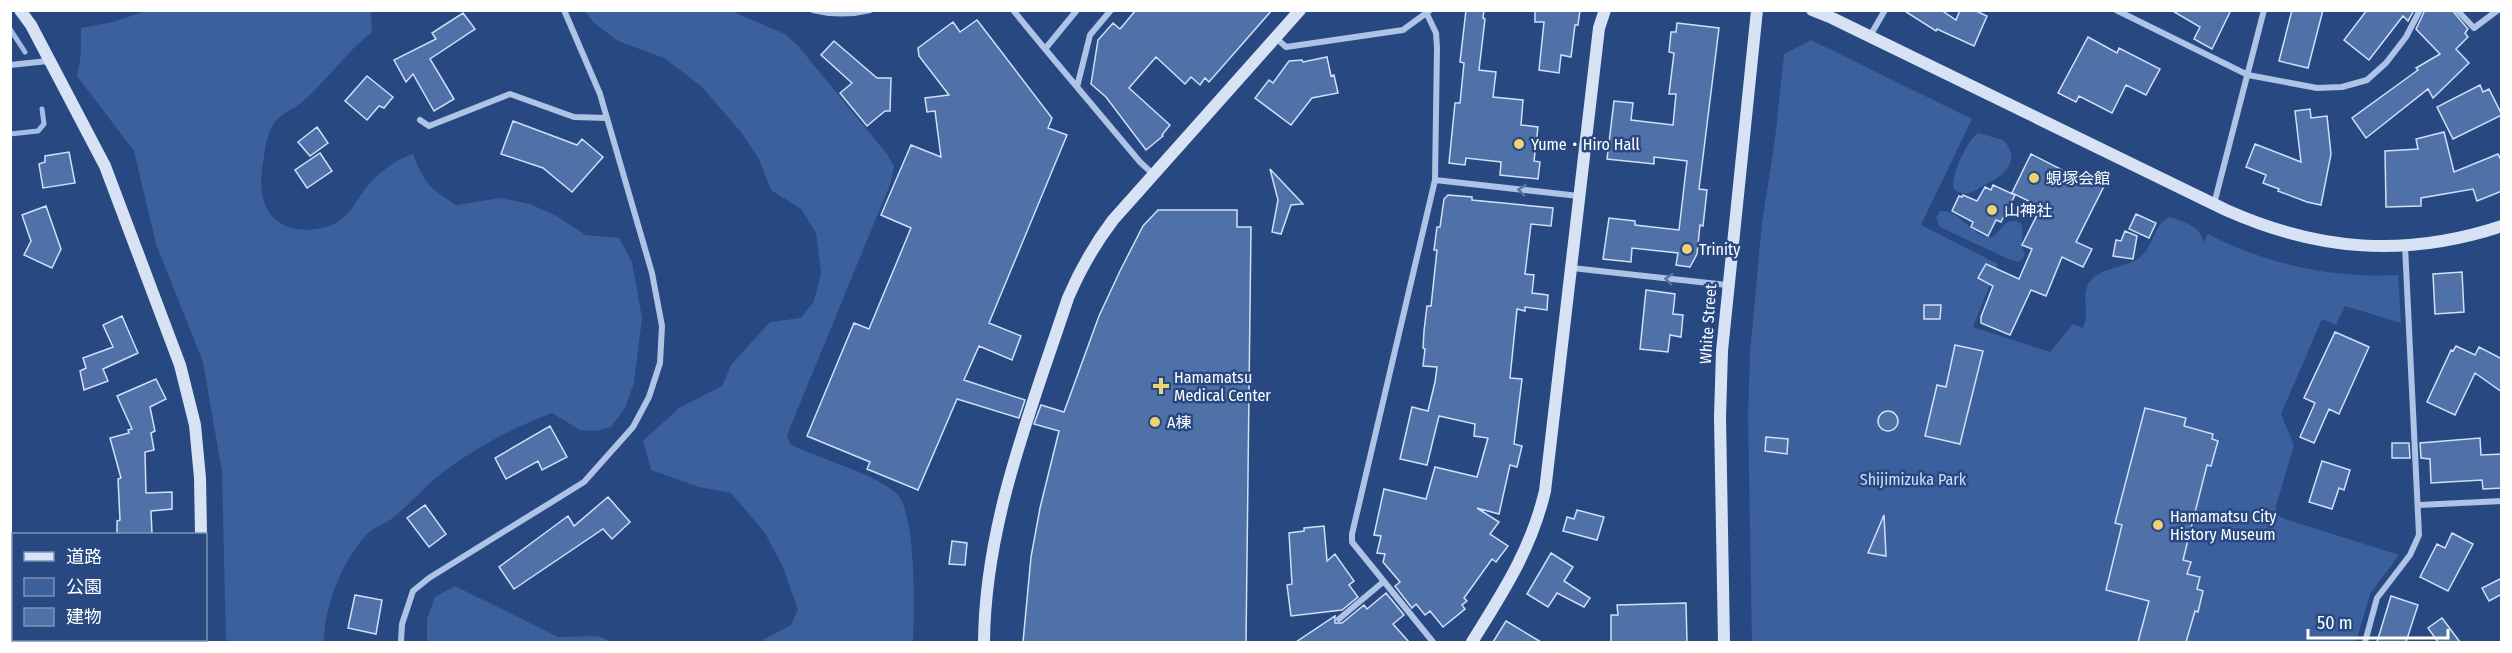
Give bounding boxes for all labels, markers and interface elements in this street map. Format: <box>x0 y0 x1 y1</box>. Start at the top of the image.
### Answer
place label: Yume・Hiro Hall <box>1531 135 1640 154</box>
marker: Yume・Hiro Hall <box>1512 137 1526 151</box>
place label: 蜆塚会館 <box>2046 169 2110 188</box>
marker: 蜆塚会館 <box>2027 171 2041 185</box>
one-way arrow <box>1517 184 1526 196</box>
place label: 山神社 <box>2004 201 2052 220</box>
marker: 山神社 <box>1985 203 1999 217</box>
place label: Trinity <box>1699 240 1741 259</box>
marker: Trinity <box>1680 242 1694 256</box>
one-way arrow <box>1665 273 1674 285</box>
street label: White Street <box>1696 282 1720 365</box>
place label: Hamamatsu Medical Center <box>1174 368 1271 405</box>
marker: Hamamatsu Medical Center <box>1152 377 1170 395</box>
place label: A棟 <box>1167 413 1191 432</box>
marker: A棟 <box>1148 415 1162 429</box>
park label: Shijimizuka Park <box>1860 470 1967 489</box>
place label: Hamamatsu City History Museum <box>2170 507 2277 544</box>
marker: Hamamatsu City History Museum <box>2151 518 2165 532</box>
legend <box>12 533 207 641</box>
text: 道路 <box>66 546 102 568</box>
text: 公園 <box>66 576 102 598</box>
scale bar <box>2308 602 2448 640</box>
text: 建物 <box>66 606 102 628</box>
text: 50 m <box>2317 612 2353 634</box>

